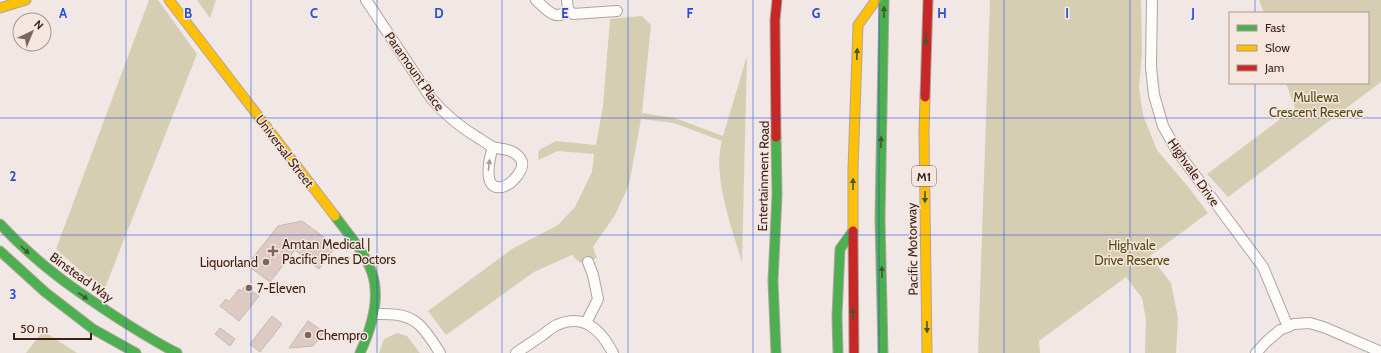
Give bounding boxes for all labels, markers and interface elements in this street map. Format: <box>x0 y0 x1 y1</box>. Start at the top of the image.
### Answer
text: A <box>59 5 68 21</box>
text: B <box>184 5 192 21</box>
text: C <box>310 5 318 21</box>
text: D <box>434 5 444 21</box>
text: E <box>561 5 569 21</box>
text: F <box>687 5 694 21</box>
text: G <box>812 5 821 21</box>
text: H <box>937 5 947 21</box>
text: I <box>1065 5 1069 21</box>
text: J <box>1190 5 1195 21</box>
one-way arrow <box>880 6 887 18</box>
north arrow <box>12 12 52 52</box>
legend <box>1229 12 1369 84</box>
text: N <box>31 17 47 33</box>
text: Fast <box>1265 20 1285 35</box>
street label: Paramount Place <box>382 28 448 114</box>
one-way arrow <box>923 33 930 45</box>
text: Slow <box>1265 40 1290 55</box>
one-way arrow <box>854 47 860 60</box>
text: Jam <box>1264 60 1284 75</box>
park label: Mullewa Crescent Reserve <box>1269 89 1363 120</box>
street label: Universal Street <box>252 111 318 191</box>
street label: Entertainment Road <box>754 121 772 231</box>
one-way arrow <box>878 135 884 148</box>
street label: Highvale Drive <box>1165 135 1224 209</box>
one-way arrow <box>486 159 492 171</box>
road number: M1 <box>912 166 936 186</box>
text: 2 <box>10 168 17 184</box>
one-way arrow <box>850 177 856 190</box>
one-way arrow <box>921 191 928 203</box>
street label: Pacific Motorway <box>903 202 921 296</box>
place label: Amtan Medical | Pacific Pines Doctors <box>282 236 396 267</box>
park label: Highvale Drive Reserve <box>1094 237 1170 268</box>
one-way arrow <box>20 245 30 254</box>
marker: Amtan Medical | Pacific Pines Doctors <box>267 245 279 257</box>
street label: Binstead Way <box>47 249 117 306</box>
place label: Liquorland <box>200 254 258 270</box>
marker: Liquorland <box>261 257 271 267</box>
one-way arrow <box>879 265 885 278</box>
place label: 7-Eleven <box>257 280 306 296</box>
marker: 7-Eleven <box>244 283 254 293</box>
text: 3 <box>9 286 17 302</box>
one-way arrow <box>78 292 89 300</box>
one-way arrow <box>850 307 856 320</box>
scale bar <box>14 315 91 341</box>
text: 50 m <box>20 321 48 336</box>
one-way arrow <box>924 321 930 334</box>
place label: Chempro <box>316 327 367 343</box>
marker: Chempro <box>303 330 313 340</box>

